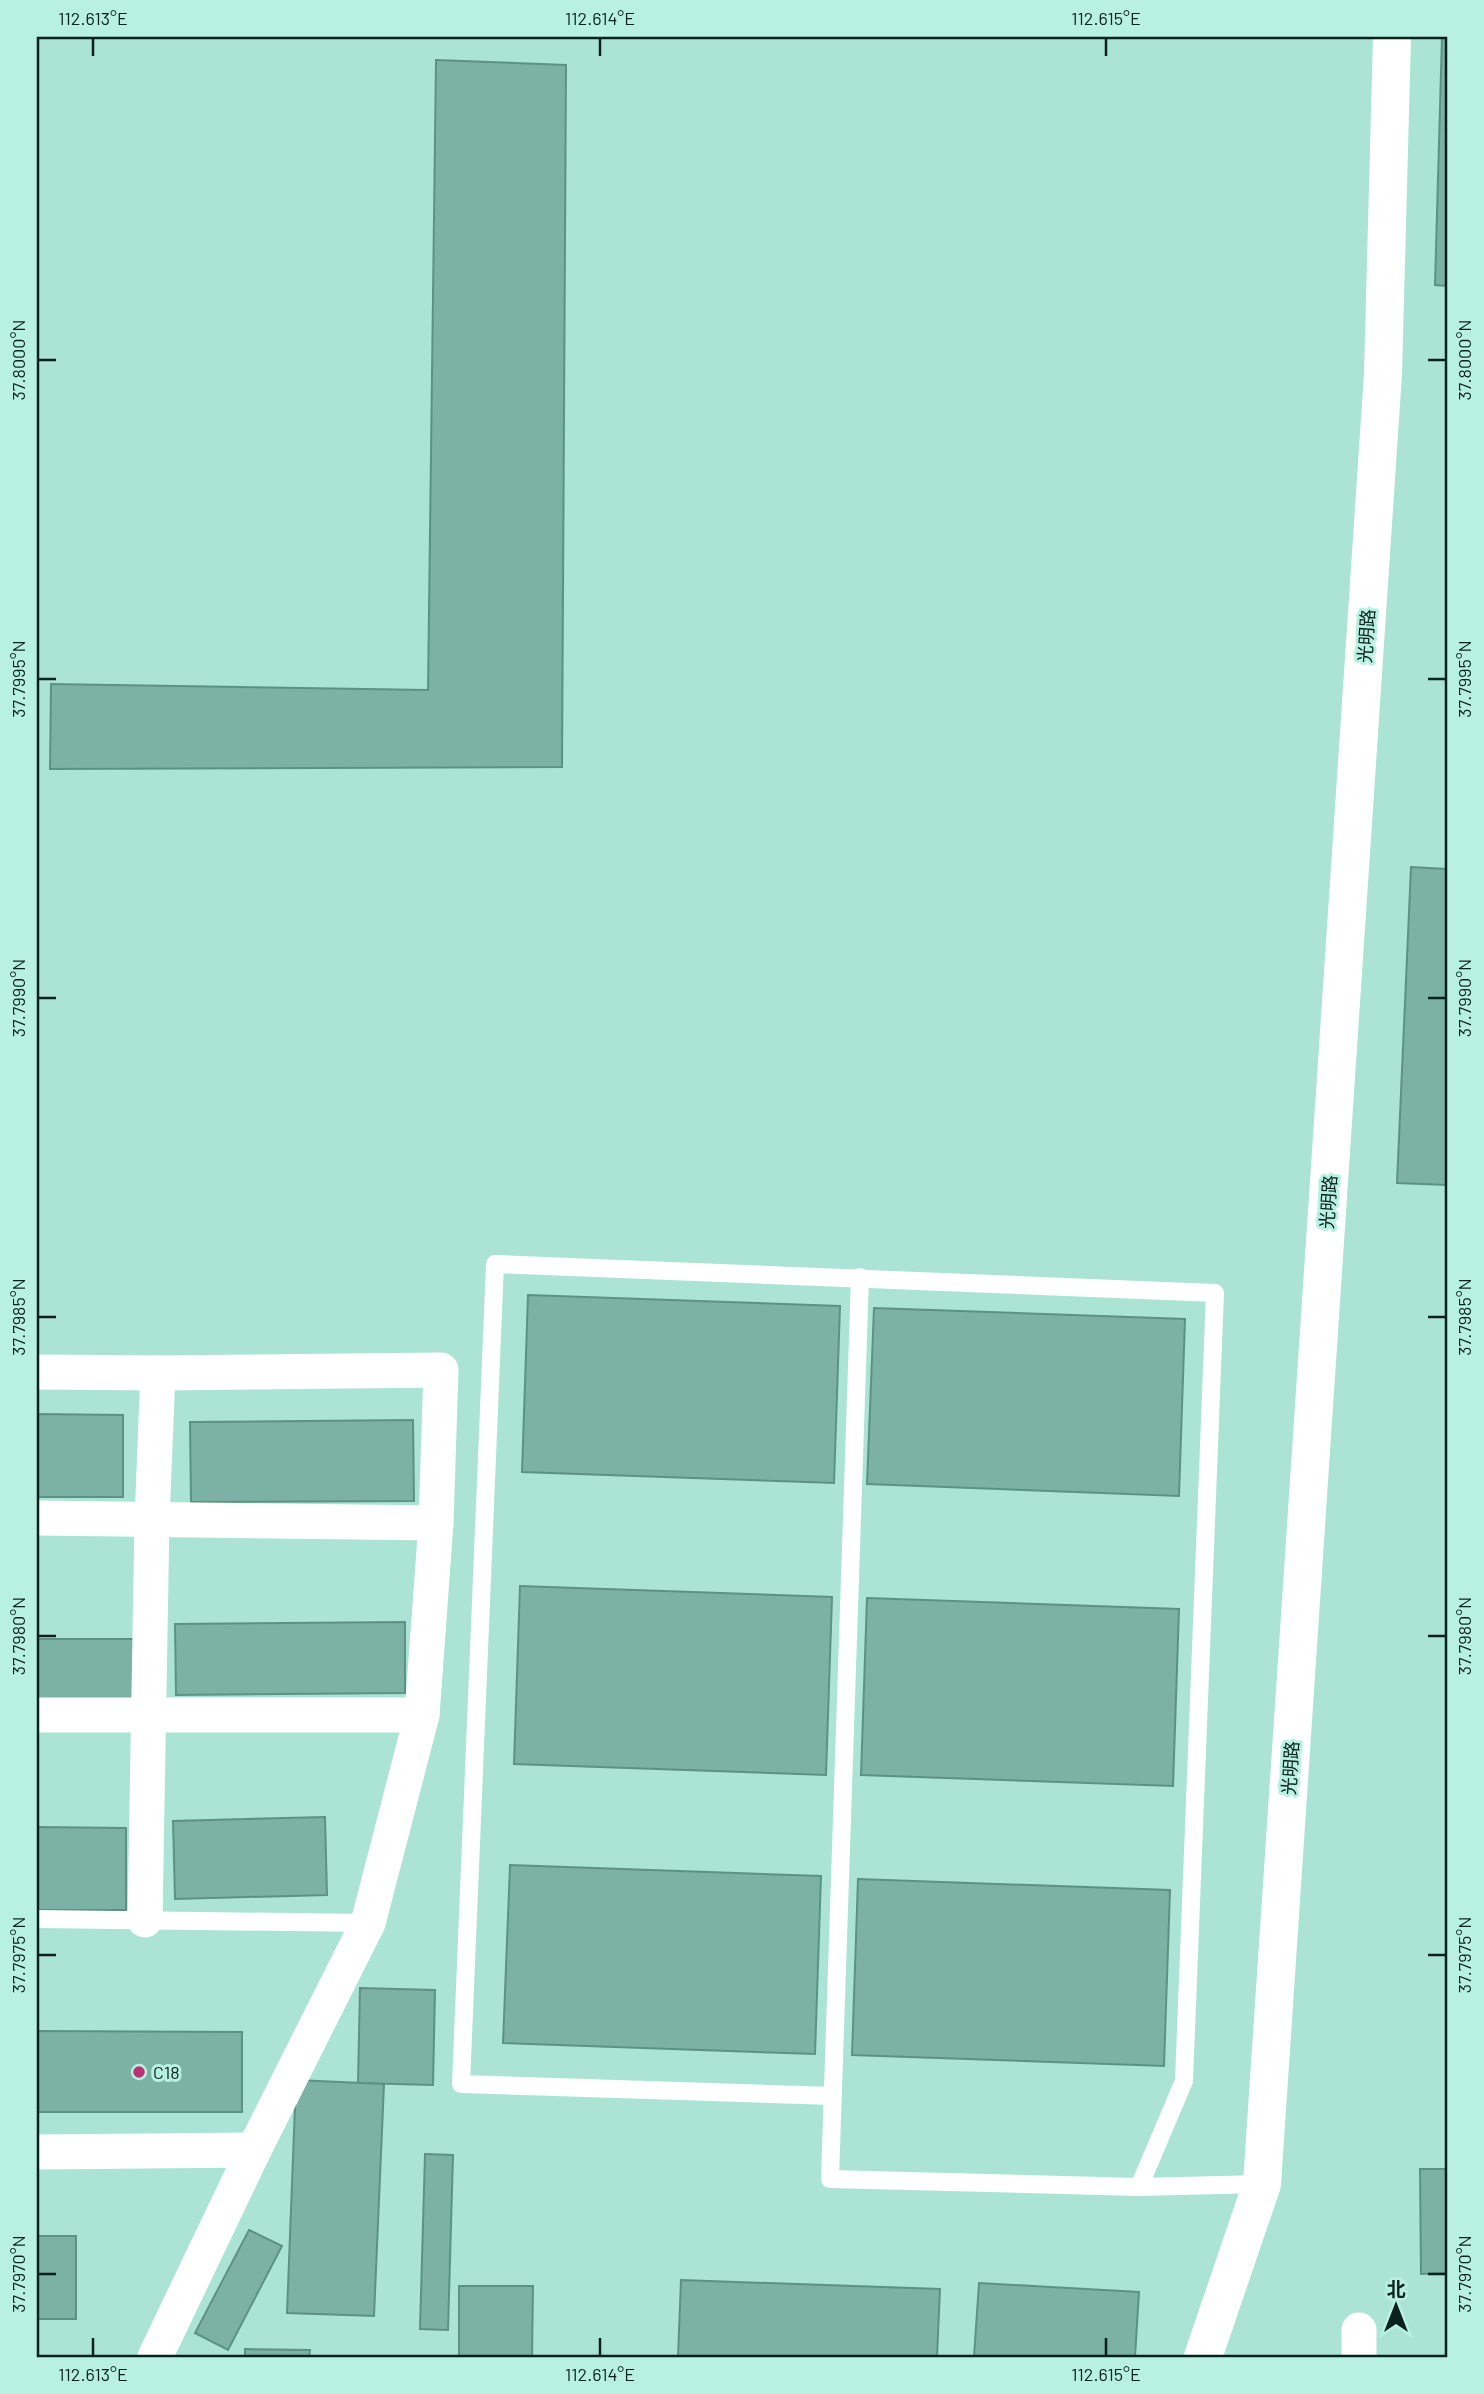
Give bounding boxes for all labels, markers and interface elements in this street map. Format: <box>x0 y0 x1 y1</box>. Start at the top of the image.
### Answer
text: 112.613°E <box>58 7 128 29</box>
text: 112.614°E <box>565 7 635 29</box>
text: 112.615°E <box>1071 7 1141 29</box>
text: 37.8000°N <box>7 320 29 400</box>
text: 37.8000°N <box>1453 320 1475 400</box>
street label: 光明路 <box>1353 608 1379 664</box>
text: 37.7995°N <box>7 640 29 718</box>
text: 37.7995°N <box>1453 640 1475 718</box>
text: 37.7990°N <box>7 959 29 1037</box>
text: 37.7990°N <box>1453 959 1475 1037</box>
street label: 光明路 <box>1315 1174 1341 1230</box>
text: 37.7985°N <box>7 1278 29 1356</box>
text: 37.7985°N <box>1453 1278 1475 1356</box>
text: 37.7980°N <box>7 1597 29 1675</box>
text: 37.7980°N <box>1453 1597 1475 1675</box>
street label: 光明路 <box>1277 1740 1303 1796</box>
text: 37.7975°N <box>7 1917 29 1993</box>
text: 37.7975°N <box>1453 1917 1475 1993</box>
place label: C18 <box>153 2061 180 2083</box>
marker: C18 <box>131 2064 147 2080</box>
text: 37.7970°N <box>7 2235 29 2313</box>
text: 37.7970°N <box>1453 2235 1475 2313</box>
north arrow <box>1362 2272 1432 2342</box>
text: 北 <box>1386 2277 1406 2300</box>
text: 112.613°E <box>58 2363 128 2385</box>
text: 112.614°E <box>565 2363 635 2385</box>
text: 112.615°E <box>1071 2363 1141 2385</box>

